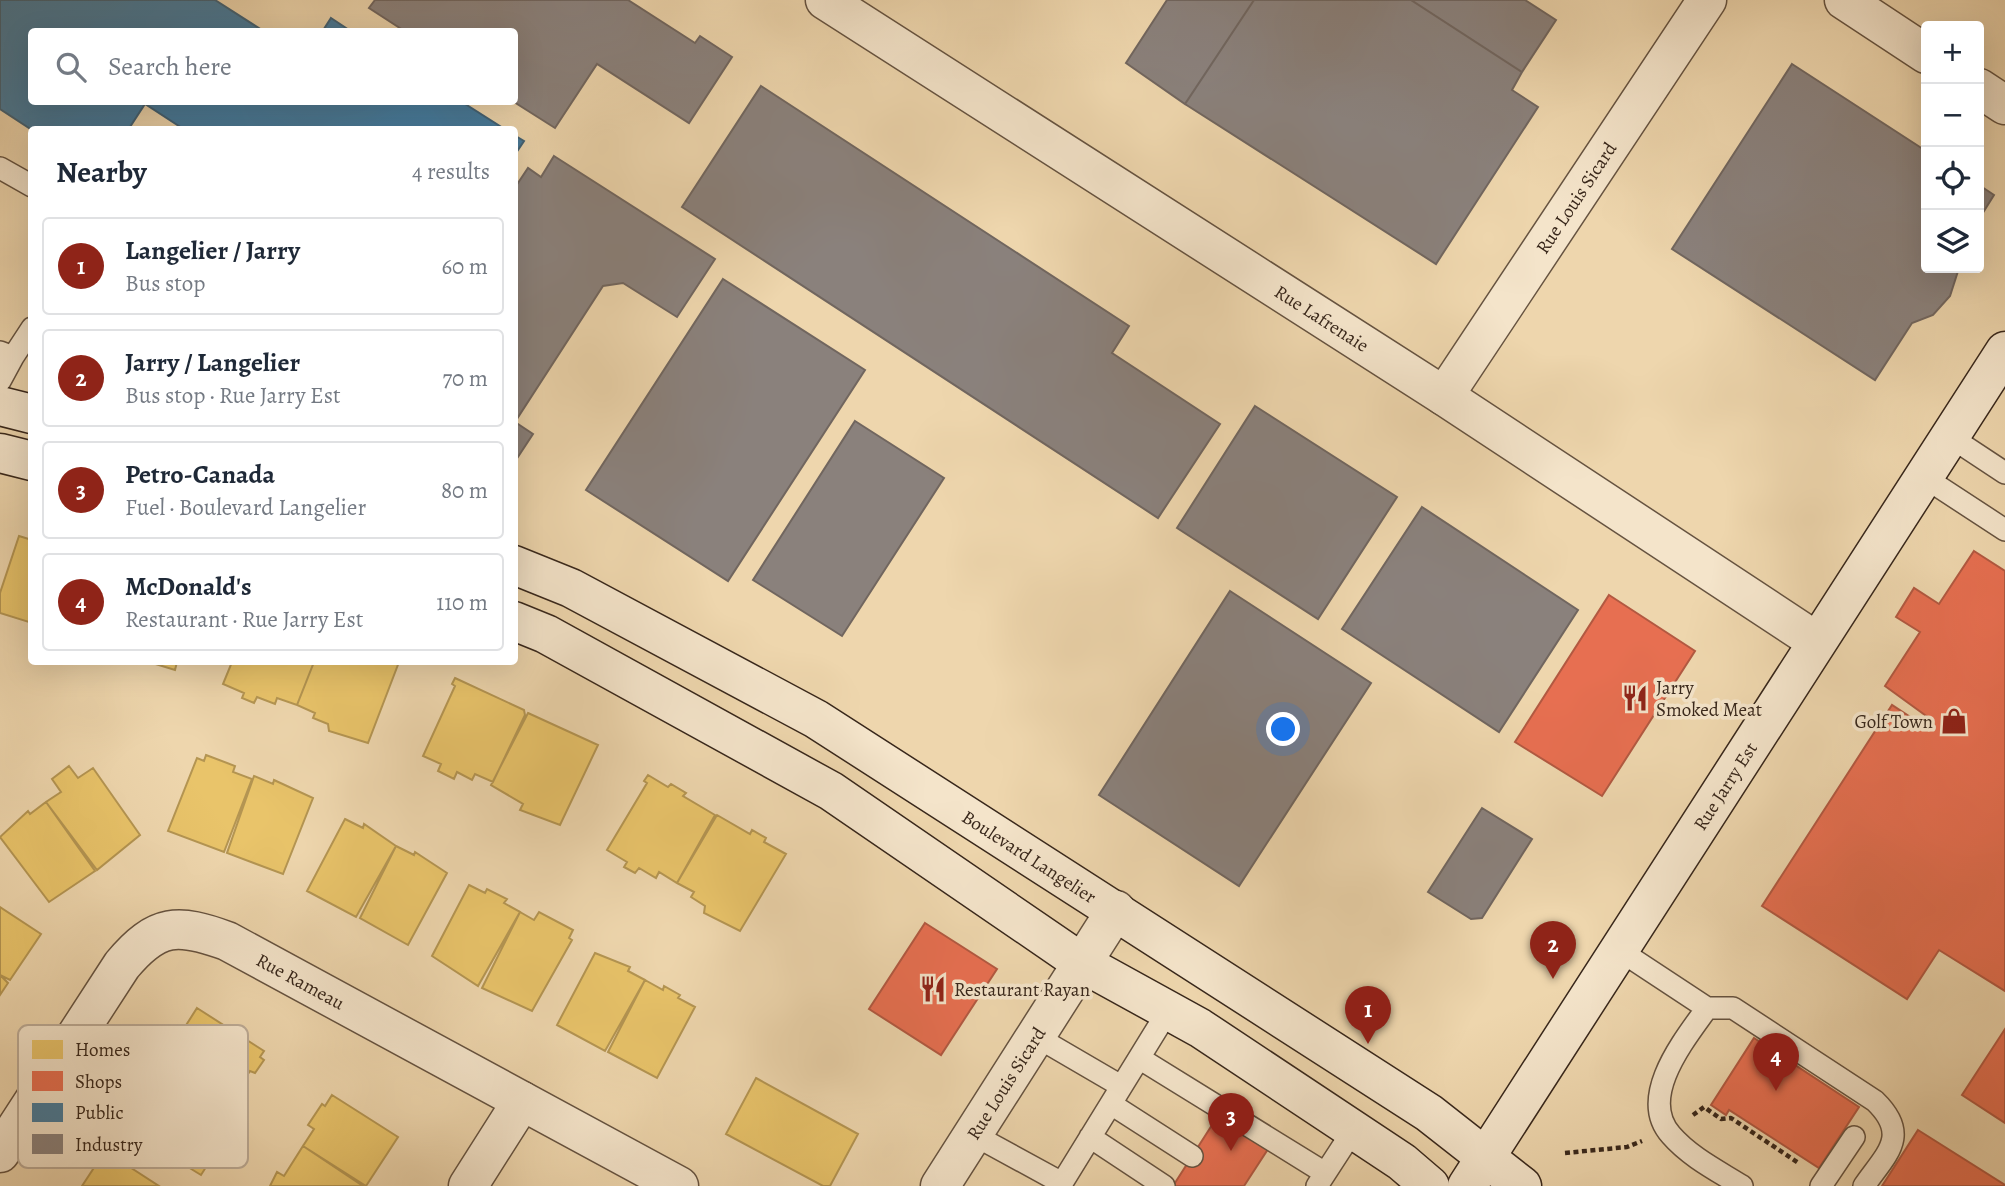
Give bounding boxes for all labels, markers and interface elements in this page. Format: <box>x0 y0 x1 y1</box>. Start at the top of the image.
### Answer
map controls <box>1921 21 1984 273</box>
button: + <box>1921 21 1984 84</box>
search box <box>28 28 518 105</box>
icon: search <box>52 48 90 86</box>
text: Search here <box>108 49 232 84</box>
button: − <box>1921 84 1984 147</box>
street label: Rue Louis Sicard <box>1530 137 1623 259</box>
button: locate <box>1921 147 1984 210</box>
text: Nearby <box>56 152 147 192</box>
text: 4 results <box>412 156 490 187</box>
button: layers <box>1921 210 1984 273</box>
text: Langelier / Jarry <box>125 233 300 268</box>
text: 1 <box>77 251 85 282</box>
text: 60 m <box>441 251 488 282</box>
text: Bus stop <box>125 268 205 299</box>
street label: Rue Lafrenaie <box>1269 279 1374 359</box>
text: Jarry / Langelier <box>125 345 300 380</box>
text: 2 <box>75 363 87 394</box>
text: 70 m <box>442 363 488 394</box>
text: Bus stop · Rue Jarry Est <box>125 380 341 411</box>
text: Petro-Canada <box>125 457 275 492</box>
text: 3 <box>76 475 86 506</box>
text: 80 m <box>441 475 488 506</box>
text: Fuel · Boulevard Langelier <box>125 492 366 523</box>
text: McDonald's <box>125 569 252 604</box>
text: 4 <box>76 587 86 618</box>
text: 110 m <box>436 587 488 618</box>
text: Restaurant · Rue Jarry Est <box>125 604 363 635</box>
place label: Jarry Smoked Meat <box>1656 675 1762 723</box>
restaurant icon: Jarry Smoked Meat <box>1620 683 1650 713</box>
shop icon: Golf Town <box>1939 706 1969 736</box>
place label: Golf Town <box>1854 709 1933 735</box>
your location <box>1266 712 1300 746</box>
street label: Rue Jarry Est <box>1688 737 1764 836</box>
street label: Boulevard Langelier <box>957 804 1101 910</box>
pin: 2 <box>1530 921 1576 979</box>
street label: Rue Rameau <box>251 947 350 1017</box>
restaurant icon: Restaurant Rayan <box>918 974 948 1004</box>
place label: Restaurant Rayan <box>954 977 1090 1003</box>
pin: 1 <box>1345 986 1391 1044</box>
street label: Rue Louis Sicard <box>961 1022 1053 1145</box>
legend <box>18 1025 248 1168</box>
pin: 4 <box>1753 1033 1799 1091</box>
text: Homes <box>75 1037 130 1063</box>
text: Shops <box>75 1069 122 1095</box>
pin: 3 <box>1208 1093 1254 1151</box>
text: Public <box>75 1100 123 1126</box>
text: Industry <box>75 1132 143 1158</box>

